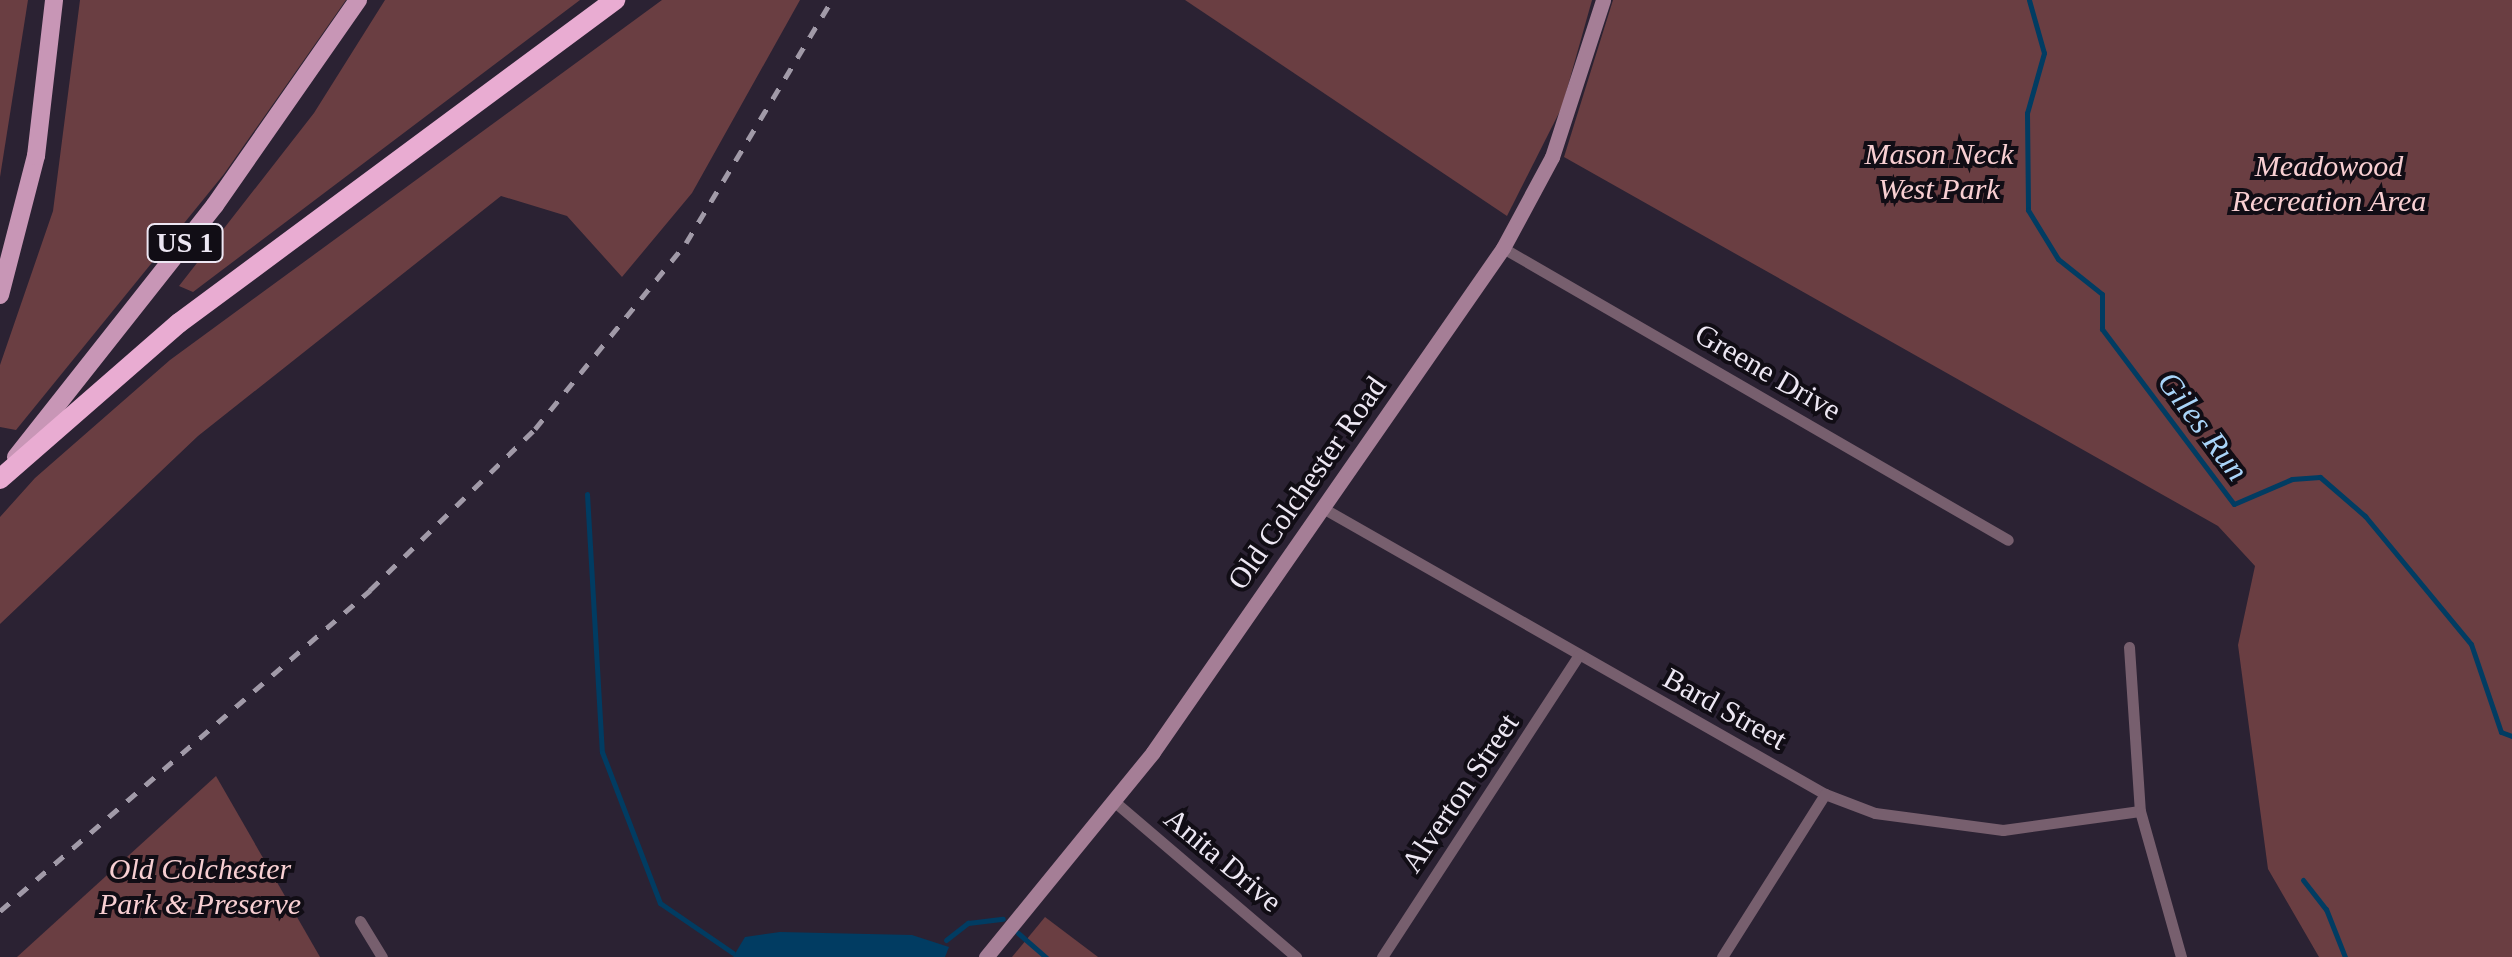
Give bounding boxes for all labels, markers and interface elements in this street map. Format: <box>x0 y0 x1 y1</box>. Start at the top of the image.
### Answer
park label: Mason Neck West Park <box>1864 136 2014 206</box>
park label: Meadowood Recreation Area <box>2231 148 2427 218</box>
road number: US 1 <box>145 220 225 266</box>
street label: Greene Drive <box>1689 316 1847 428</box>
water label: Giles Run <box>2149 364 2257 488</box>
street label: Old Colchester Road <box>1220 370 1394 596</box>
street label: Bard Street <box>1657 660 1793 758</box>
street label: Alverton Street <box>1394 707 1526 879</box>
street label: Anita Drive <box>1157 800 1289 920</box>
park label: Old Colchester Park & Preserve <box>99 851 301 922</box>

